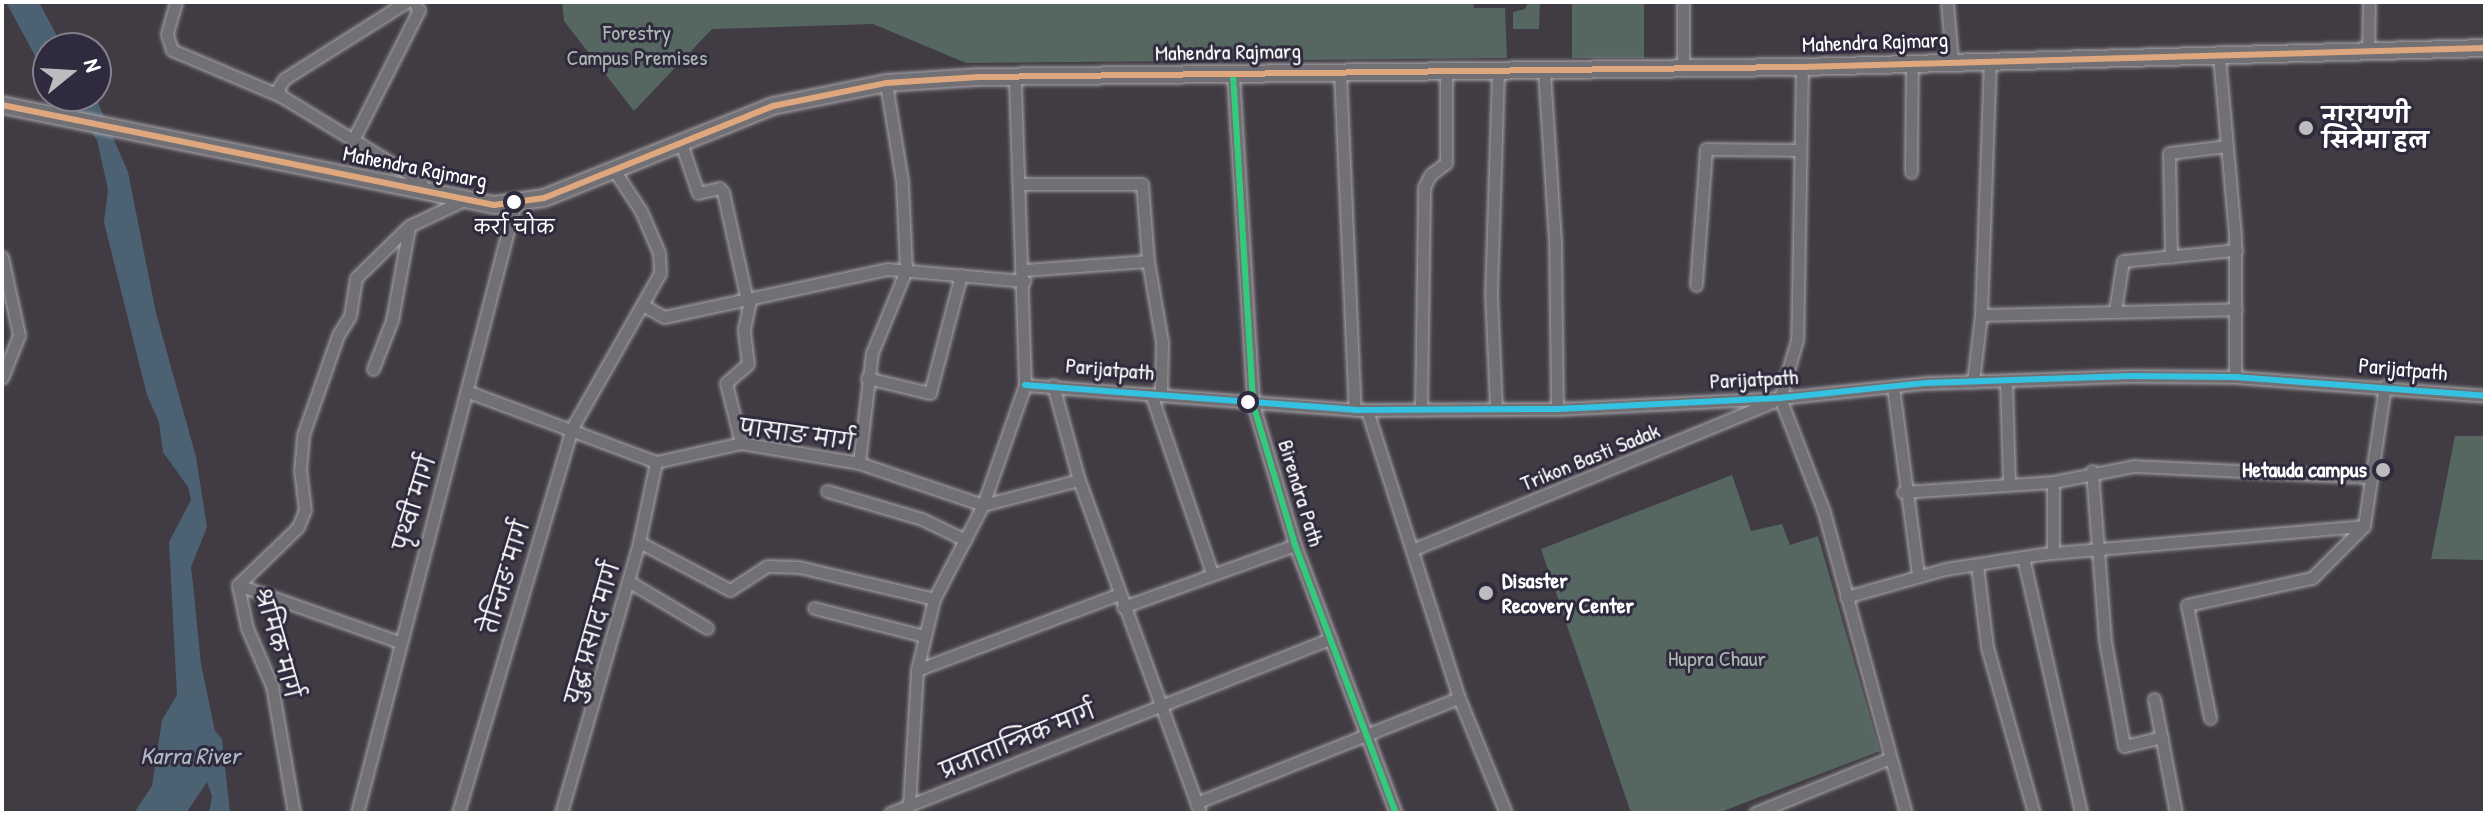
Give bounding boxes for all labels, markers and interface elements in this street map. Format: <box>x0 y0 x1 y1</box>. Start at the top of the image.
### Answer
park label: Forestry Campus Premises <box>567 19 707 70</box>
street label: Mahendra Rajmarg <box>1802 26 1948 58</box>
north arrow <box>32 32 112 112</box>
street label: Mahendra Rajmarg <box>1155 38 1301 66</box>
text: N <box>77 55 109 75</box>
place label: नारायणी सिनेमा हल <box>2322 102 2429 154</box>
marker: नारायणी सिनेमा हल <box>2297 119 2315 137</box>
street label: Mahendra Rajmarg <box>341 140 489 194</box>
marker: कर्रा चोक <box>506 194 522 210</box>
place label: कर्रा चोक <box>474 214 554 238</box>
street label: Parijatpath <box>1065 352 1155 386</box>
street label: Parijatpath <box>2358 352 2448 386</box>
street label: Parijatpath <box>1709 363 1799 395</box>
unlabelled marker <box>1240 394 1256 410</box>
street label: पासाङ मार्ग <box>738 414 856 456</box>
street label: Trikon Basti Sadak <box>1517 417 1663 497</box>
street label: Birendra Path <box>1272 437 1330 549</box>
street label: पृथ्वी मार्ग <box>388 452 442 554</box>
place label: Hetauda campus <box>2242 457 2367 483</box>
marker: Hetauda campus <box>2374 461 2392 479</box>
street label: तेन्जिङ मार्ग <box>476 518 536 636</box>
street label: युद्ध प्रसाद मार्ग <box>560 559 626 707</box>
place label: Disaster Recovery Center <box>1502 567 1634 618</box>
marker: Disaster Recovery Center <box>1477 584 1495 602</box>
street label: श्रमिक मार्ग <box>249 585 305 701</box>
park label: Hupra Chaur <box>1668 646 1766 672</box>
street label: प्रजातान्त्रिक मार्ग <box>936 698 1100 784</box>
water label: Karra River <box>140 742 240 770</box>

